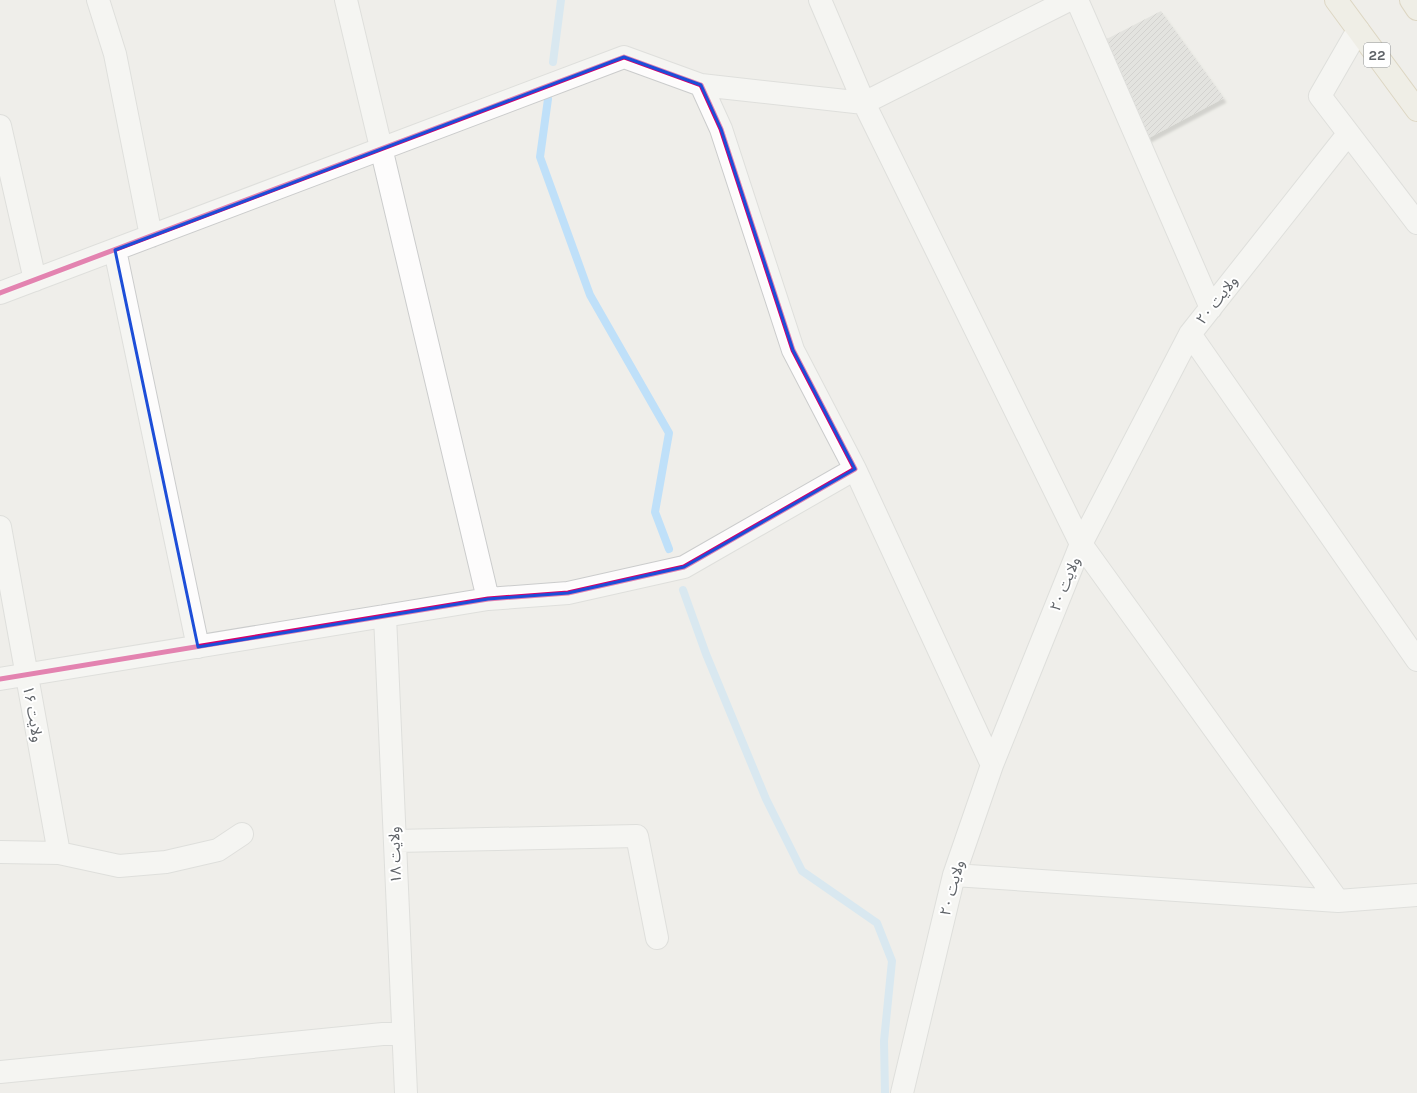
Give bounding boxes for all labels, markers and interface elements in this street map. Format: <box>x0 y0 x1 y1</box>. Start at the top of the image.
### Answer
road number: 22 <box>1364 43 1390 67</box>
street label: ولایت ۲۰ <box>1192 272 1242 328</box>
street label: ولایت ۲۰ <box>1046 554 1084 614</box>
street label: ولایت ۱۶ <box>19 684 47 744</box>
street label: ولایت ۱۸ <box>385 826 405 884</box>
street label: ولایت ۲۰ <box>936 858 968 918</box>

